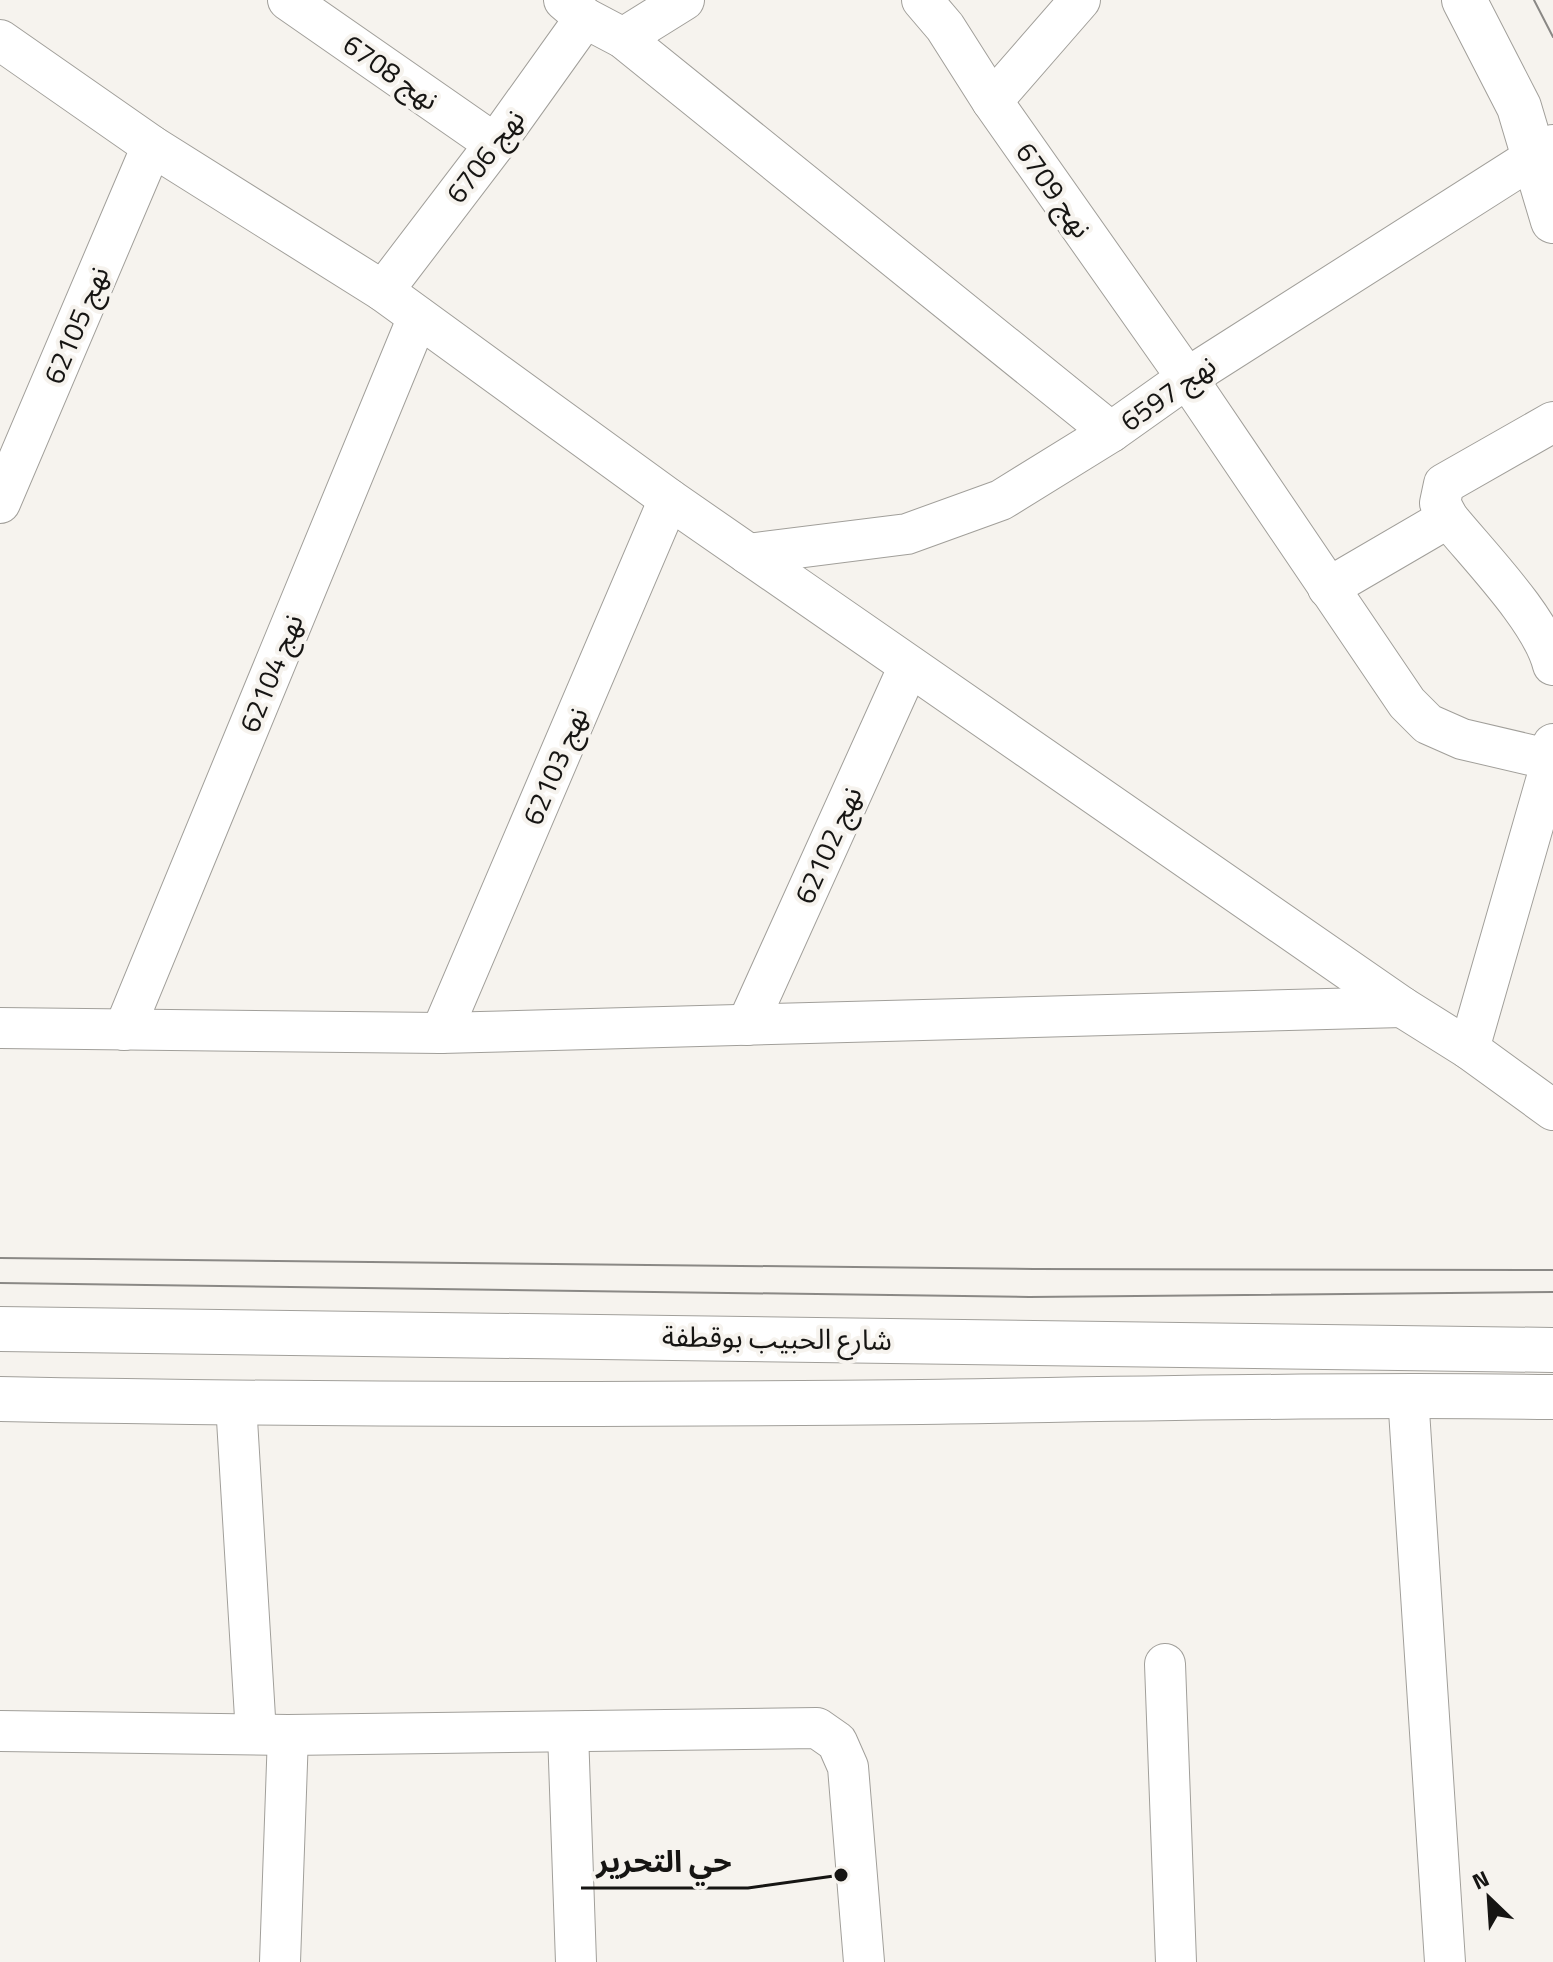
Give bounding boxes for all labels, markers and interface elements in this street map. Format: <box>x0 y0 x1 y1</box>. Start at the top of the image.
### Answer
street label: نهج 6708 <box>334 23 448 120</box>
street label: نهج 6706 <box>435 99 535 212</box>
street label: نهج 6709 <box>1006 133 1103 247</box>
street label: نهج 62105 <box>31 259 120 390</box>
street label: نهج 6597 <box>1111 344 1225 441</box>
street label: نهج 62104 <box>227 607 314 739</box>
street label: نهج 62103 <box>510 700 599 831</box>
street label: نهج 62102 <box>783 779 872 910</box>
street label: شارع الحبيب بوقطفة <box>662 1314 892 1361</box>
callout: حي التحرير <box>581 1834 748 1888</box>
text: حي التحرير <box>594 1838 732 1886</box>
north arrow <box>1449 1858 1529 1938</box>
text: N <box>1466 1861 1495 1899</box>

